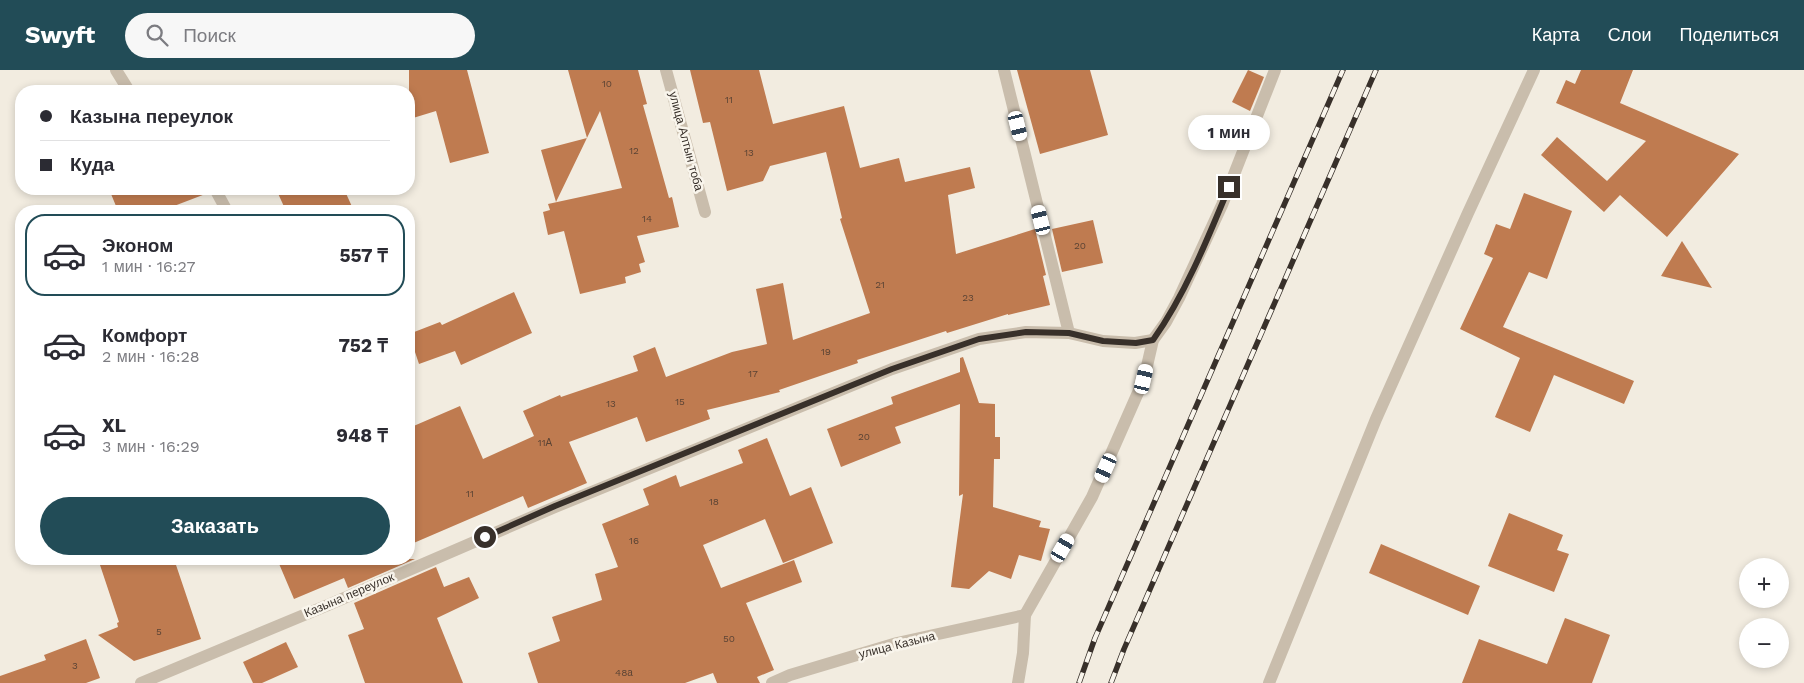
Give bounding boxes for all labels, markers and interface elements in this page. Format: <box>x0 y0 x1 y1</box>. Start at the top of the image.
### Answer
search box <box>125 13 475 58</box>
text: Swyft <box>25 21 95 49</box>
icon: search <box>143 21 171 49</box>
text: Поиск <box>183 24 236 47</box>
text: Карта <box>1532 24 1580 45</box>
text: Слои <box>1608 24 1652 45</box>
text: Поделиться <box>1680 24 1779 45</box>
house number: 10 <box>602 78 612 89</box>
street label: улица Алтын тоба <box>666 90 706 193</box>
house number: 11 <box>725 94 733 105</box>
text: Казына переулок <box>70 105 233 128</box>
car <box>1007 110 1028 142</box>
callout: 1 мин <box>1188 114 1270 150</box>
text: 1 мин <box>1208 123 1250 142</box>
house number: 12 <box>629 145 639 156</box>
house number: 13 <box>744 147 754 158</box>
text: Куда <box>70 153 114 176</box>
route end <box>1218 176 1240 198</box>
car <box>1030 204 1051 236</box>
house number: 14 <box>642 213 652 224</box>
icon: car <box>42 233 87 278</box>
text: Эконом <box>102 234 173 257</box>
house number: 20 <box>1074 240 1086 251</box>
text: 557 ₸ <box>340 244 388 267</box>
text: 1 мин · 16:27 <box>102 257 195 276</box>
house number: 21 <box>875 279 885 290</box>
house number: 23 <box>962 292 974 303</box>
icon: car <box>42 323 87 368</box>
text: Комфорт <box>102 324 187 347</box>
text: 752 ₸ <box>338 334 388 357</box>
house number: 19 <box>821 346 831 357</box>
text: 2 мин · 16:28 <box>102 347 200 366</box>
car <box>1133 363 1154 395</box>
house number: 17 <box>748 368 758 379</box>
house number: 15 <box>675 396 685 407</box>
house number: 13 <box>606 398 616 409</box>
icon: car <box>42 413 87 458</box>
text: XL <box>102 414 126 437</box>
text: 948 ₸ <box>336 424 388 447</box>
house number: 20 <box>858 431 870 442</box>
text: 3 мин · 16:29 <box>102 437 200 456</box>
house number: 11А <box>538 437 553 448</box>
car <box>1093 451 1118 485</box>
house number: 11 <box>466 488 474 499</box>
house number: 18 <box>709 496 719 507</box>
button: Заказать <box>40 497 390 555</box>
route start <box>474 526 496 548</box>
car <box>1049 531 1076 565</box>
house number: 16 <box>629 535 639 546</box>
map controls <box>1739 558 1789 668</box>
button: + <box>1739 558 1789 608</box>
street label: Казына переулок <box>302 569 397 620</box>
button: − <box>1739 618 1789 668</box>
house number: 5 <box>156 626 162 637</box>
street label: улица Казына <box>857 629 937 661</box>
house number: 50 <box>723 633 735 644</box>
house number: 3 <box>72 660 78 671</box>
house number: 48а <box>615 667 633 678</box>

